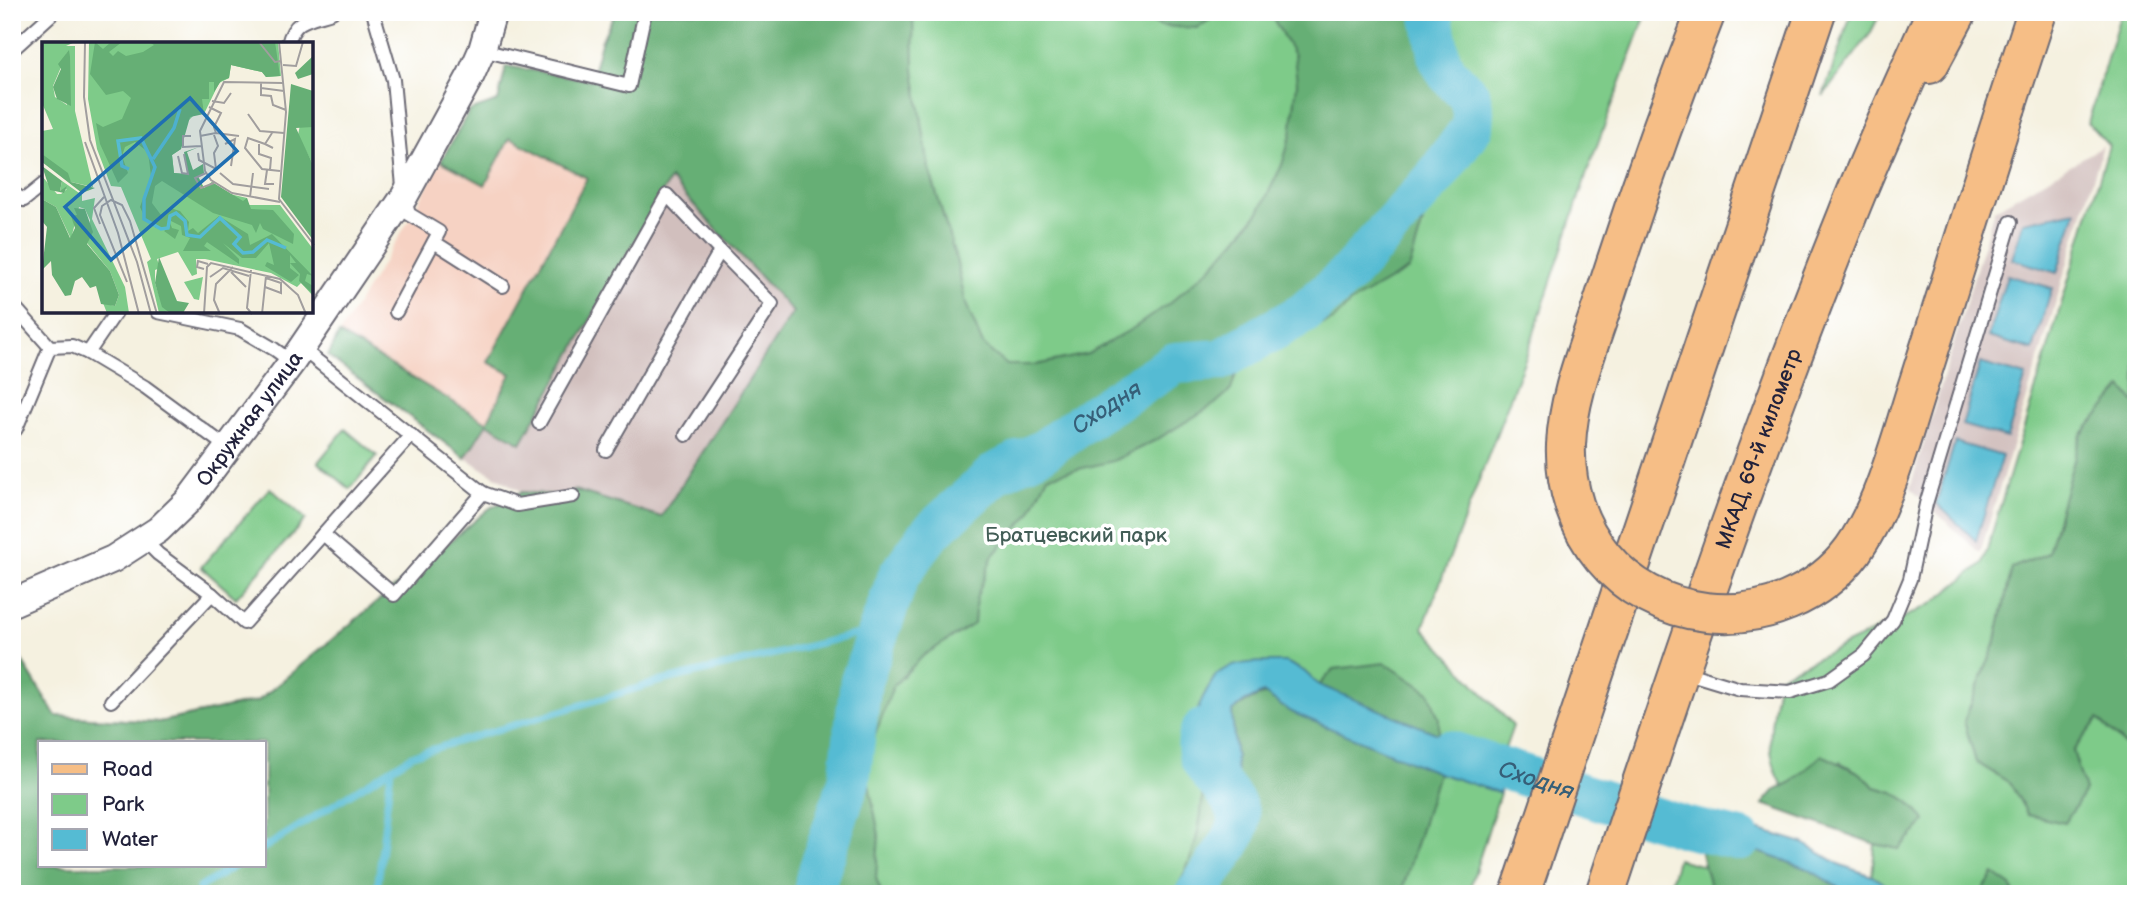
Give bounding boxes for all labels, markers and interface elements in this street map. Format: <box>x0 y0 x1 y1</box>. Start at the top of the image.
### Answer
inset map <box>42 42 313 313</box>
street label: МКАД, 69-й километр <box>1711 345 1807 552</box>
street label: Окружная улица <box>191 346 309 492</box>
water label: Сходня <box>1066 375 1147 441</box>
park label: Братцевский парк <box>985 523 1167 548</box>
legend <box>38 741 266 867</box>
water label: Сходня <box>1495 755 1578 806</box>
text: Road <box>102 757 153 782</box>
text: Park <box>102 792 145 817</box>
text: Water <box>102 827 158 852</box>

